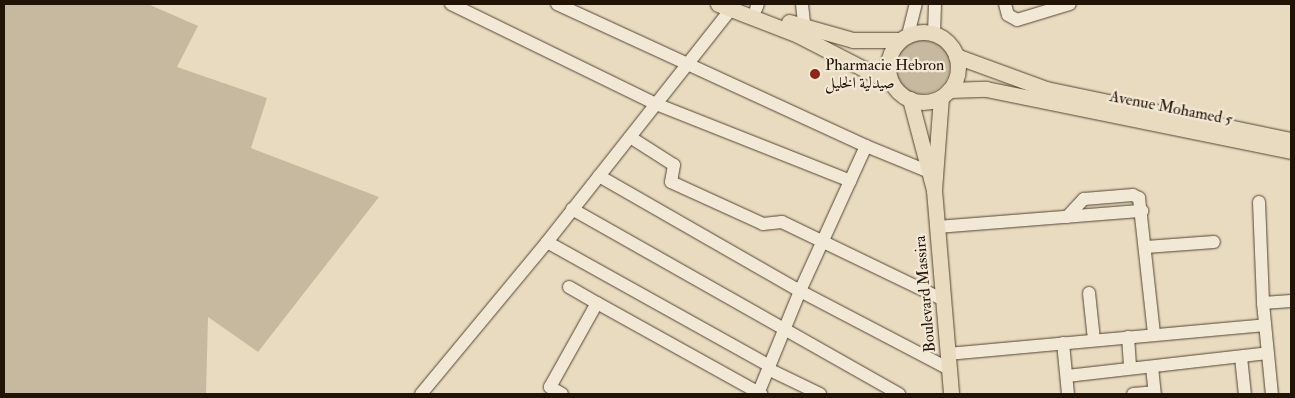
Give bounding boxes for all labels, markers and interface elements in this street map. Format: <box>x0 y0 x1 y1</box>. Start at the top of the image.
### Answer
place label: Pharmacie Hebron صيدلية الخليل <box>825 55 944 93</box>
marker: Pharmacie Hebron صيدلية الخليل <box>809 68 821 80</box>
street label: Avenue Mohamed 5 <box>1108 87 1234 129</box>
street label: Boulevard Massira <box>910 235 940 353</box>

